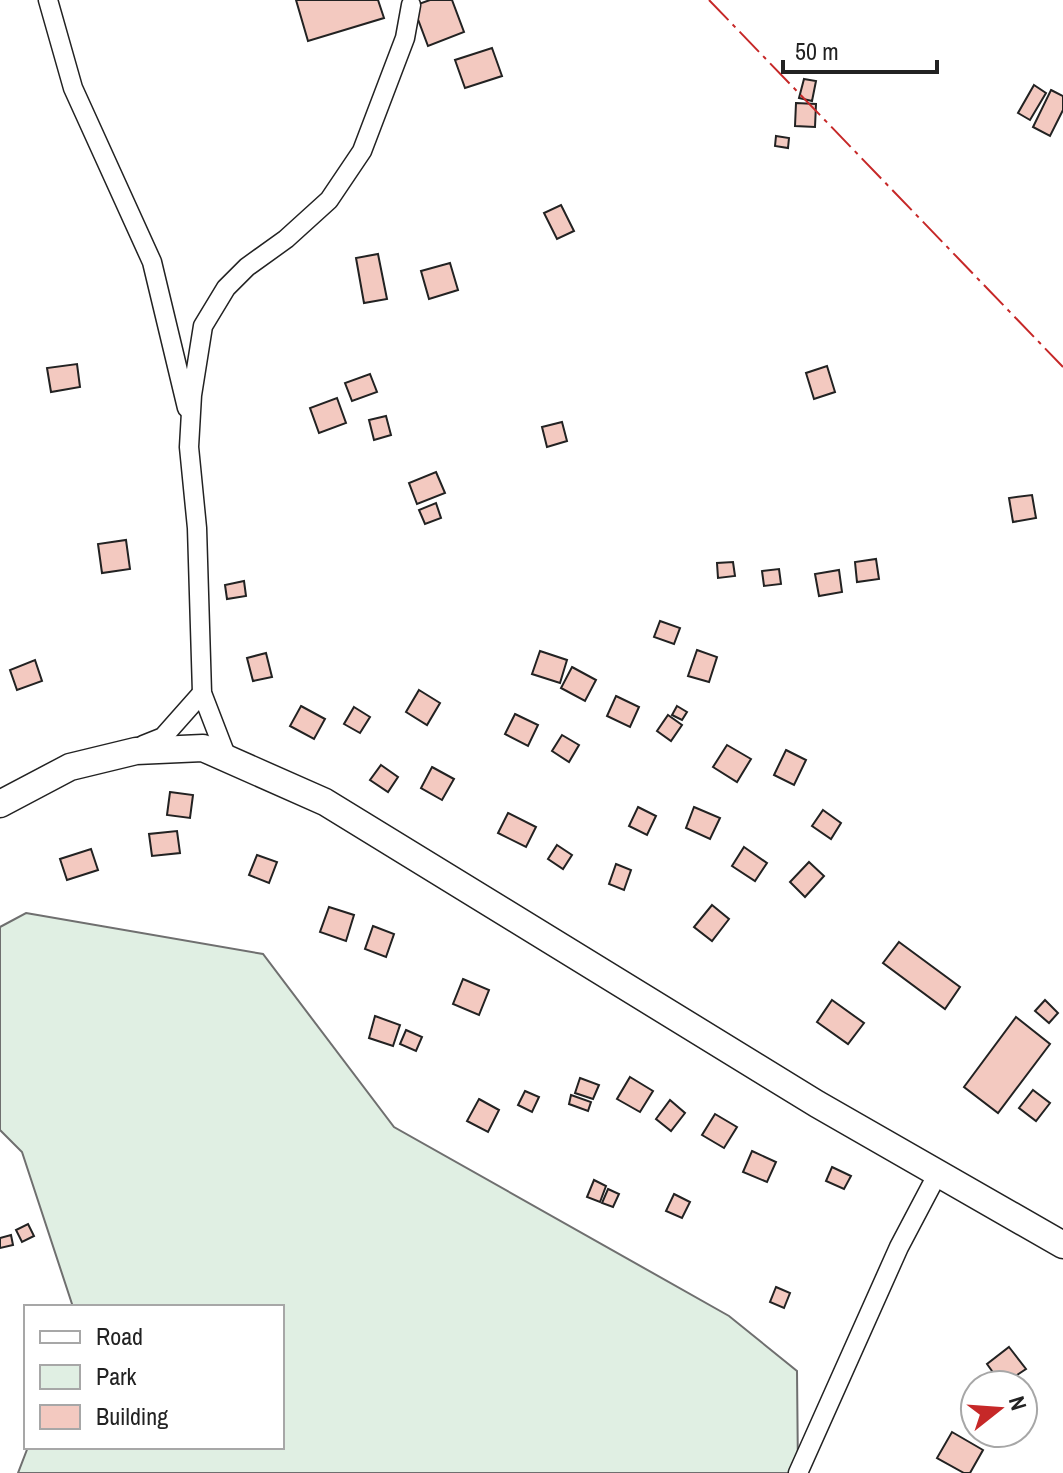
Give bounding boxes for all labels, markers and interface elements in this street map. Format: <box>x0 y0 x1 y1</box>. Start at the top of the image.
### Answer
scale bar <box>783 24 937 74</box>
text: 50 m <box>795 35 839 67</box>
legend <box>24 1305 284 1449</box>
text: Road <box>96 1320 143 1352</box>
text: Park <box>96 1360 137 1392</box>
north arrow <box>959 1369 1039 1449</box>
text: N <box>1002 1393 1034 1414</box>
text: Building <box>96 1400 168 1432</box>

